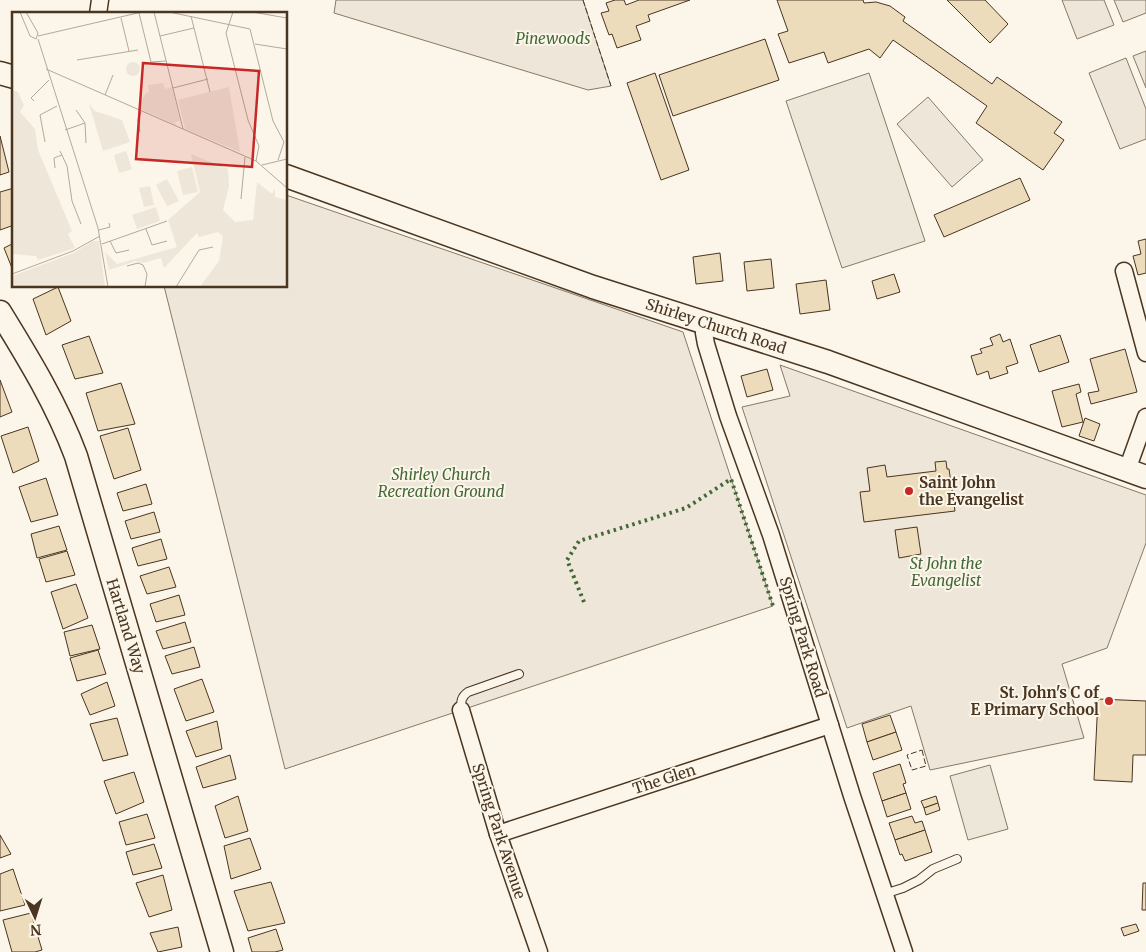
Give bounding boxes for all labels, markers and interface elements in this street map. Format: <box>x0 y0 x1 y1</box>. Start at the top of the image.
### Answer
inset map <box>12 12 288 288</box>
park label: Pinewoods <box>516 29 590 48</box>
street label: Shirley Church Road <box>643 294 789 358</box>
park label: Shirley Church Recreation Ground <box>378 465 504 501</box>
place label: Saint John the Evangelist <box>919 473 1024 509</box>
marker: Saint John the Evangelist <box>903 485 915 497</box>
park label: St John the Evangelist <box>910 554 983 590</box>
street label: Spring Park Road <box>776 574 830 700</box>
street label: Hartland Way <box>102 576 150 676</box>
place label: St. John's C of E Primary School <box>971 683 1100 719</box>
marker: St. John's C of E Primary School <box>1103 695 1115 707</box>
street label: The Glen <box>630 760 698 798</box>
street label: Spring Park Avenue <box>468 761 530 901</box>
north arrow <box>10 892 60 942</box>
text: N <box>30 921 42 939</box>

